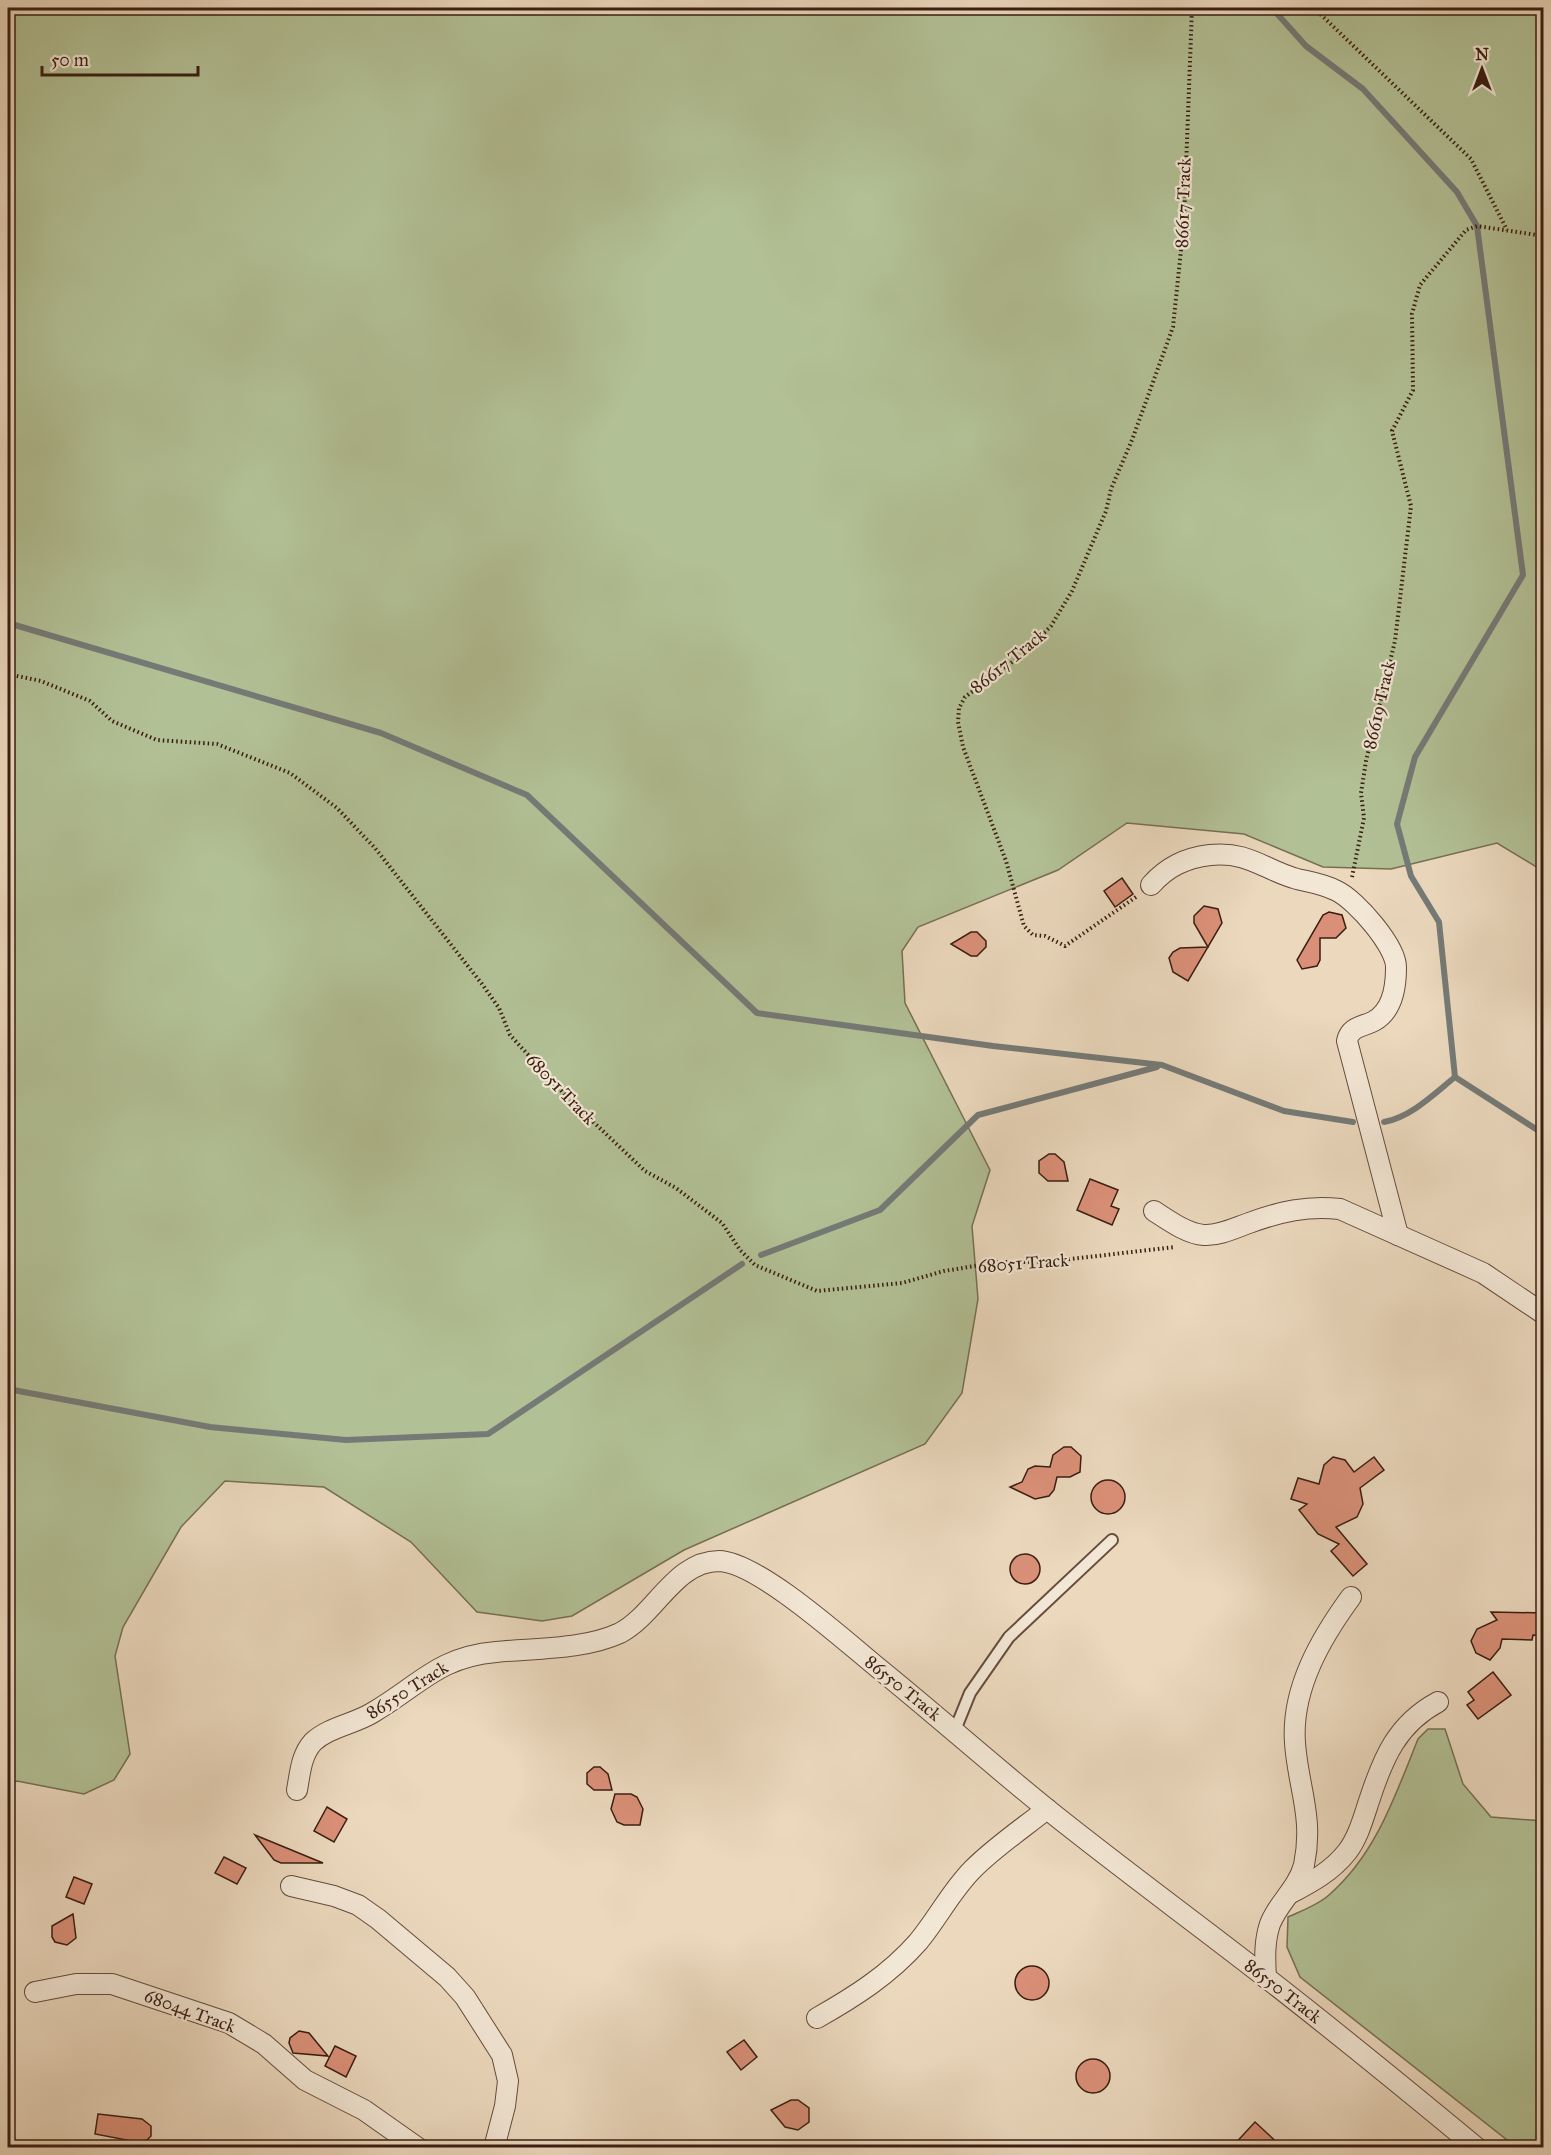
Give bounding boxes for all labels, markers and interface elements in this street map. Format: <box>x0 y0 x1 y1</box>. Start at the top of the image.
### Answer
scale bar <box>42 39 198 77</box>
north arrow <box>1452 39 1512 99</box>
text: N <box>1475 45 1489 64</box>
text: 50 m <box>51 49 89 71</box>
street label: 86617 Track <box>1170 157 1196 249</box>
street label: 86617 Track <box>966 624 1051 698</box>
street label: 86619 Track <box>1358 658 1400 752</box>
street label: 68051 Track <box>522 1049 601 1130</box>
street label: 68051 Track <box>977 1249 1070 1277</box>
street label: 86550 Track <box>860 1650 946 1726</box>
street label: 86550 Track <box>362 1656 452 1724</box>
street label: 86550 Track <box>1240 1954 1327 2028</box>
street label: 68044 Track <box>141 1984 239 2038</box>

